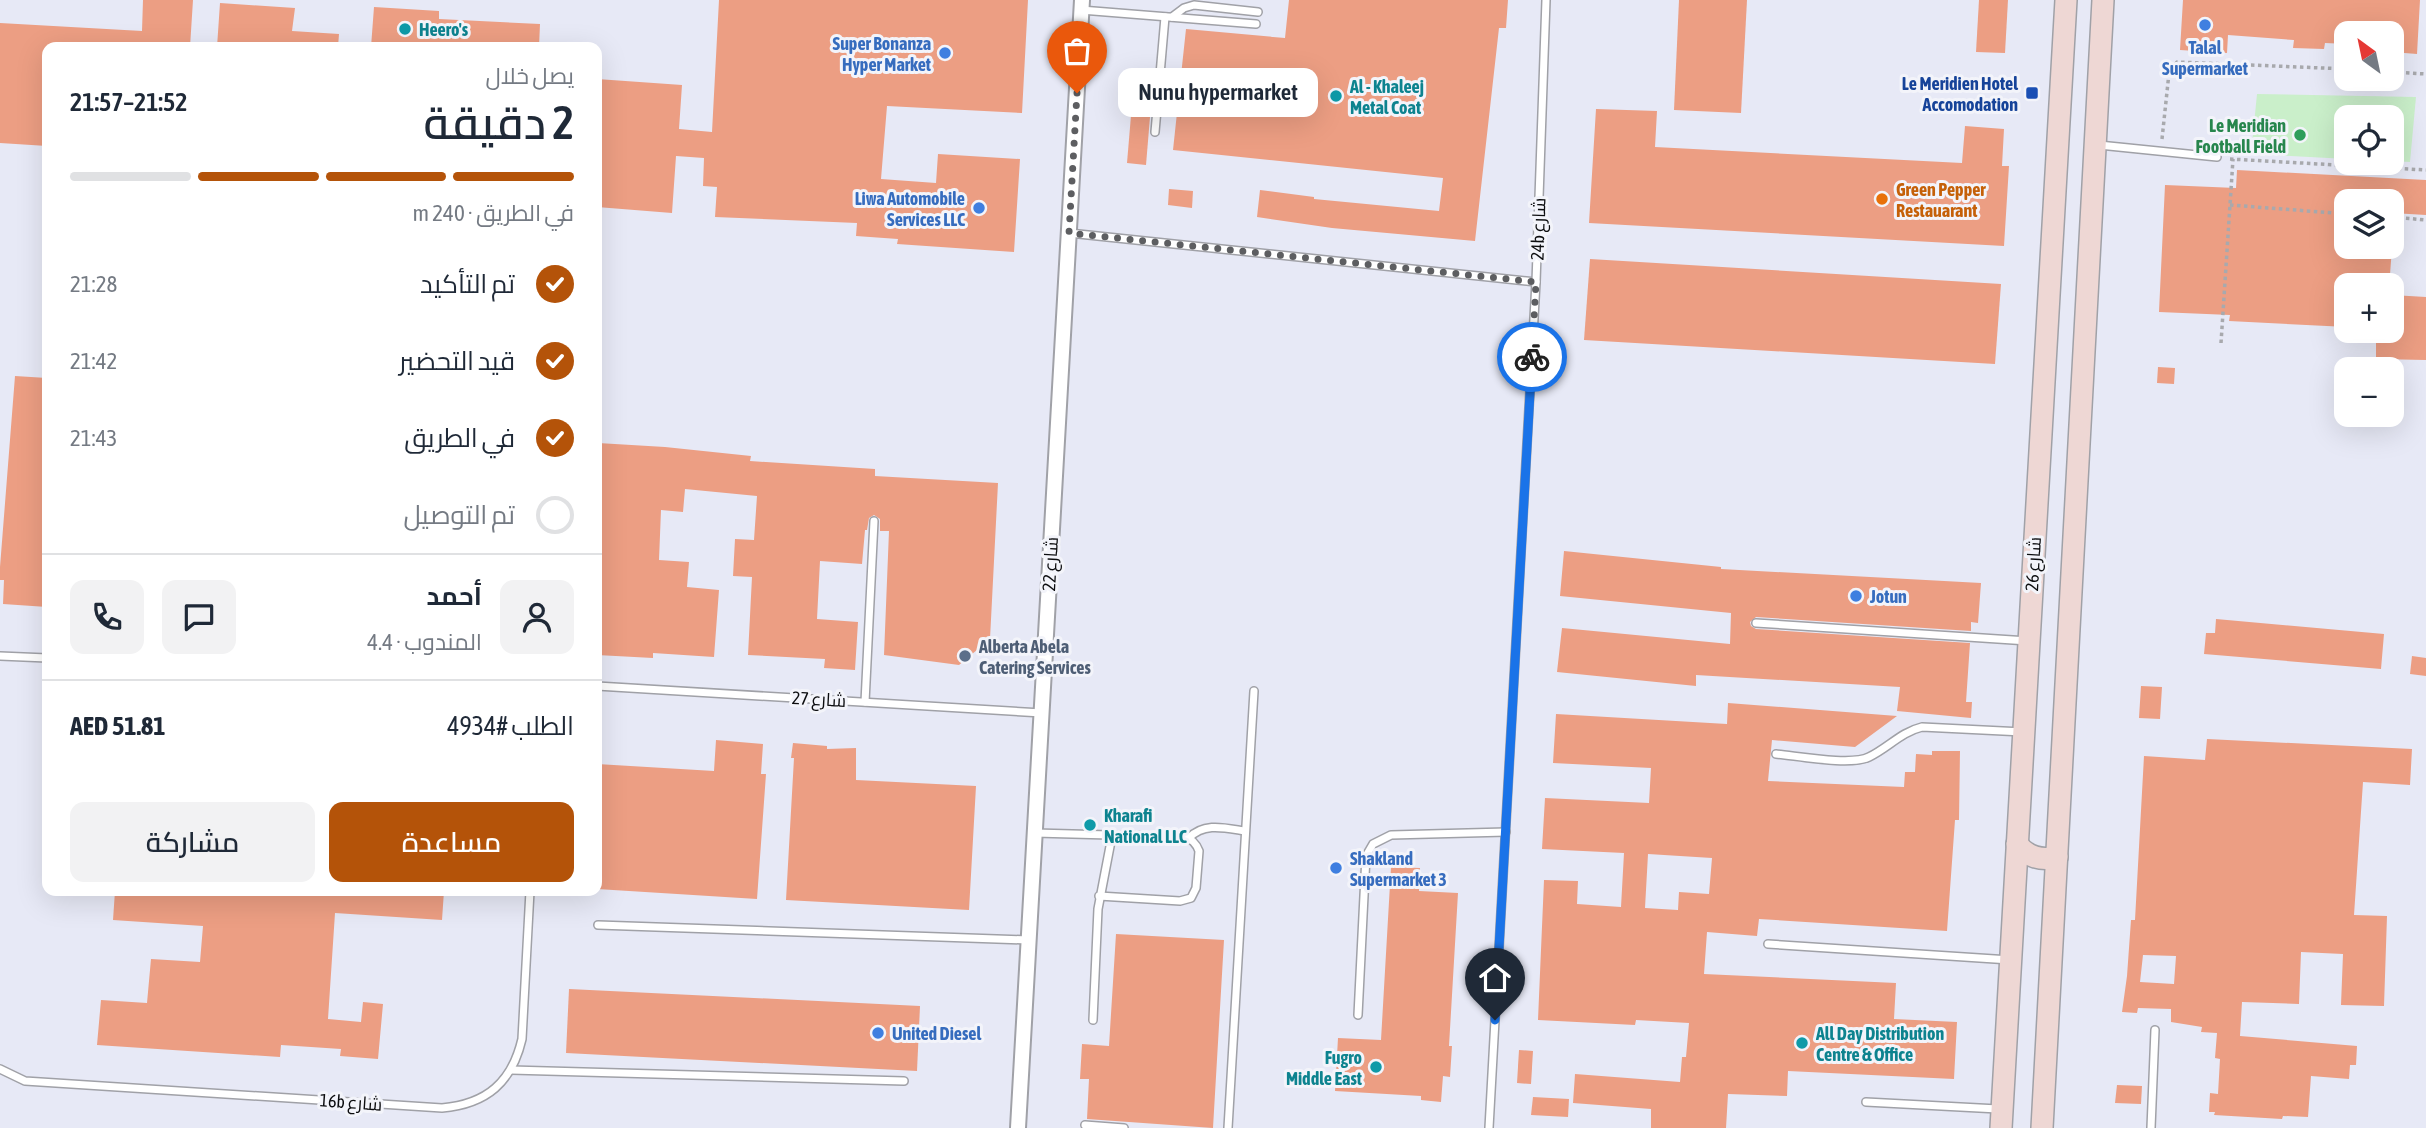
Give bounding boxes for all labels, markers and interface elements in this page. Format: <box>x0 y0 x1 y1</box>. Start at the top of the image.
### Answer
marker: Talal Supermarket <box>2197 17 2213 33</box>
place label: Heero's <box>419 19 469 40</box>
marker: Heero's <box>397 21 413 37</box>
pin <box>1047 21 1107 93</box>
north arrow <box>2334 21 2404 91</box>
map controls <box>2334 21 2404 427</box>
icon: bag <box>1058 32 1096 70</box>
place label: Super Bonanza Hyper Market <box>833 33 932 75</box>
place label: Talal Supermarket <box>2162 37 2249 79</box>
marker: Super Bonanza Hyper Market <box>937 45 953 61</box>
text: يصل خلال <box>485 63 574 89</box>
callout: Nunu hypermarket <box>1119 68 1318 118</box>
place label: Le Meridien Hotel Accomodation <box>1902 73 2018 115</box>
place label: Al - Khaleej Metal Coat <box>1349 76 1424 118</box>
text: Nunu hypermarket <box>1138 79 1298 105</box>
marker: Le Meridien Hotel Accomodation <box>2024 85 2040 101</box>
text: 21:52–21:57 <box>70 87 187 117</box>
marker: Al - Khaleej Metal Coat <box>1328 88 1344 104</box>
text: 2 دقيقة <box>424 96 574 149</box>
button: locate <box>2334 105 2404 175</box>
place label: Le Meridian Football Field <box>2195 115 2286 157</box>
marker: Le Meridian Football Field <box>2292 127 2308 143</box>
place label: Green Pepper Restauarant <box>1896 179 1986 221</box>
place label: Liwa Automobile Services LLC <box>855 188 965 230</box>
button: layers <box>2334 189 2404 259</box>
marker: Green Pepper Restauarant <box>1874 191 1890 207</box>
street label: 24b شارع <box>1526 197 1552 261</box>
text: في الطريق · 240 m <box>413 200 574 226</box>
marker: Liwa Automobile Services LLC <box>971 200 987 216</box>
icon: check <box>536 265 574 303</box>
text: تم التأكيد <box>420 269 515 299</box>
text: 21:28 <box>70 271 117 297</box>
button: + <box>2334 273 2404 343</box>
courier <box>1497 322 1567 392</box>
icon: bike <box>1513 338 1551 376</box>
icon: check <box>536 342 574 380</box>
text: قيد التحضير <box>399 346 515 376</box>
text: 21:42 <box>70 348 117 374</box>
button: − <box>2334 357 2404 427</box>
icon: check <box>536 419 574 457</box>
text: في الطريق <box>404 423 515 453</box>
text: 21:43 <box>70 425 117 451</box>
text: تم التوصيل <box>403 500 515 530</box>
street label: شارع 22 <box>1038 536 1064 592</box>
street label: شارع 26 <box>2021 536 2047 592</box>
button: phone <box>70 580 144 654</box>
button: chat <box>162 580 236 654</box>
button: person <box>500 580 574 654</box>
text: أحمد <box>426 581 482 611</box>
place label: Jotun <box>1869 586 1907 607</box>
marker: Jotun <box>1848 588 1864 604</box>
text: المندوب · 4.4 <box>367 629 482 655</box>
place label: Alberta Abela Catering Services <box>978 636 1091 678</box>
marker: Alberta Abela Catering Services <box>957 648 973 664</box>
street label: شارع 27 <box>791 687 847 713</box>
text: AED 51.81 <box>70 711 165 741</box>
text: الطلب #4934 <box>447 711 574 741</box>
button: مشاركة <box>70 802 315 882</box>
button: مساعدة <box>329 802 574 882</box>
place label: Kharafi National LLC <box>1104 805 1187 847</box>
marker: Kharafi National LLC <box>1082 817 1098 833</box>
place label: Shakland Supermarket 3 <box>1350 848 1447 890</box>
marker: Shakland Supermarket 3 <box>1328 860 1344 876</box>
pin <box>1465 948 1525 1020</box>
icon: home <box>1476 959 1514 997</box>
place label: United Diesel <box>892 1023 981 1044</box>
place label: All Day Distribution Centre & Office <box>1815 1023 1944 1065</box>
marker: United Diesel <box>870 1025 886 1041</box>
marker: All Day Distribution Centre & Office <box>1794 1035 1810 1051</box>
place label: Fugro Middle East <box>1286 1047 1363 1089</box>
marker: Fugro Middle East <box>1368 1059 1384 1075</box>
street label: 16b شارع <box>319 1089 383 1117</box>

